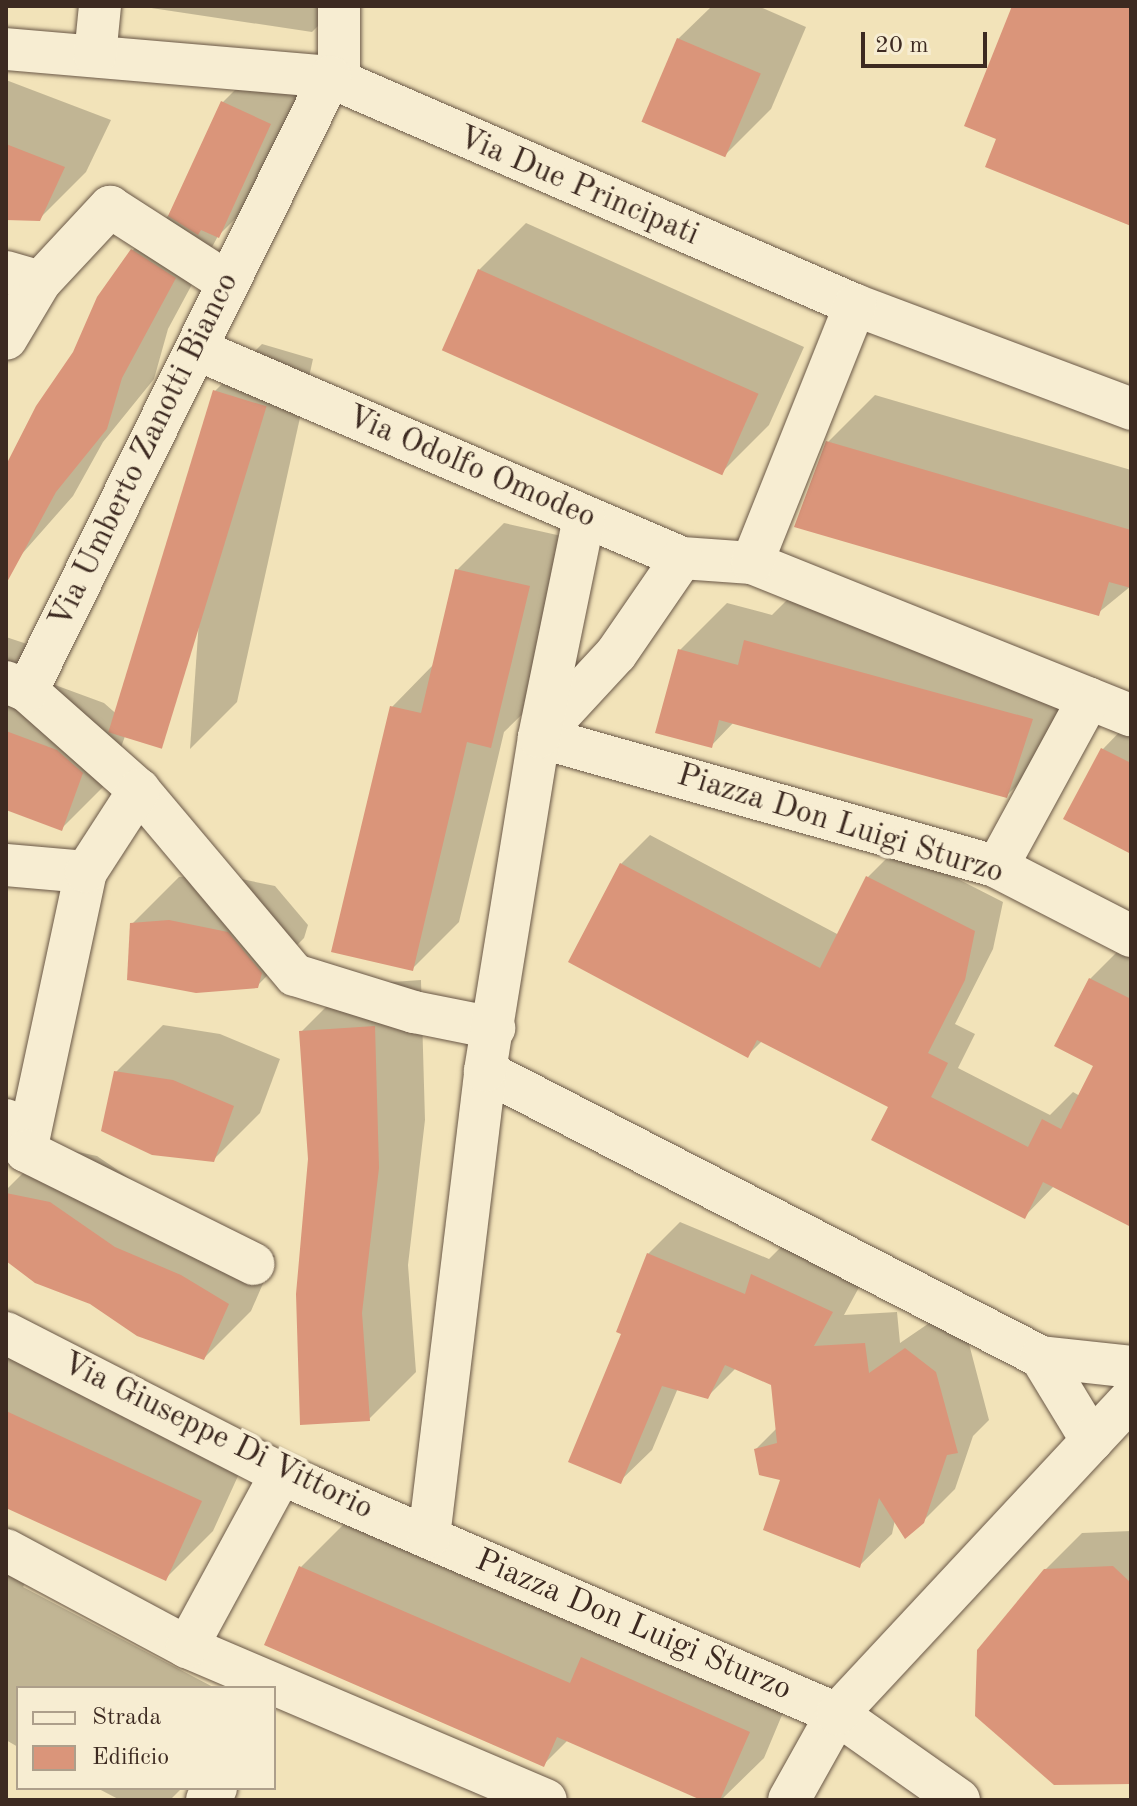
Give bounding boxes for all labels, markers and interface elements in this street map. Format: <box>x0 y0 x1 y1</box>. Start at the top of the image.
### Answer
scale bar <box>865 16 991 66</box>
text: 20 m <box>875 34 929 58</box>
street label: Via Due Principati <box>452 119 704 255</box>
street label: Via Umberto Zanotti Bianco <box>42 267 248 635</box>
street label: Via Odolfo Omodeo <box>341 398 601 538</box>
street label: Piazza Don Luigi Sturzo <box>672 757 1008 893</box>
street label: Via Giuseppe Di Vittorio <box>55 1345 379 1529</box>
street label: Piazza Don Luigi Sturzo <box>469 1542 797 1710</box>
legend <box>16 1686 276 1790</box>
text: Strada <box>92 1706 161 1730</box>
text: Edificio <box>92 1746 169 1770</box>

